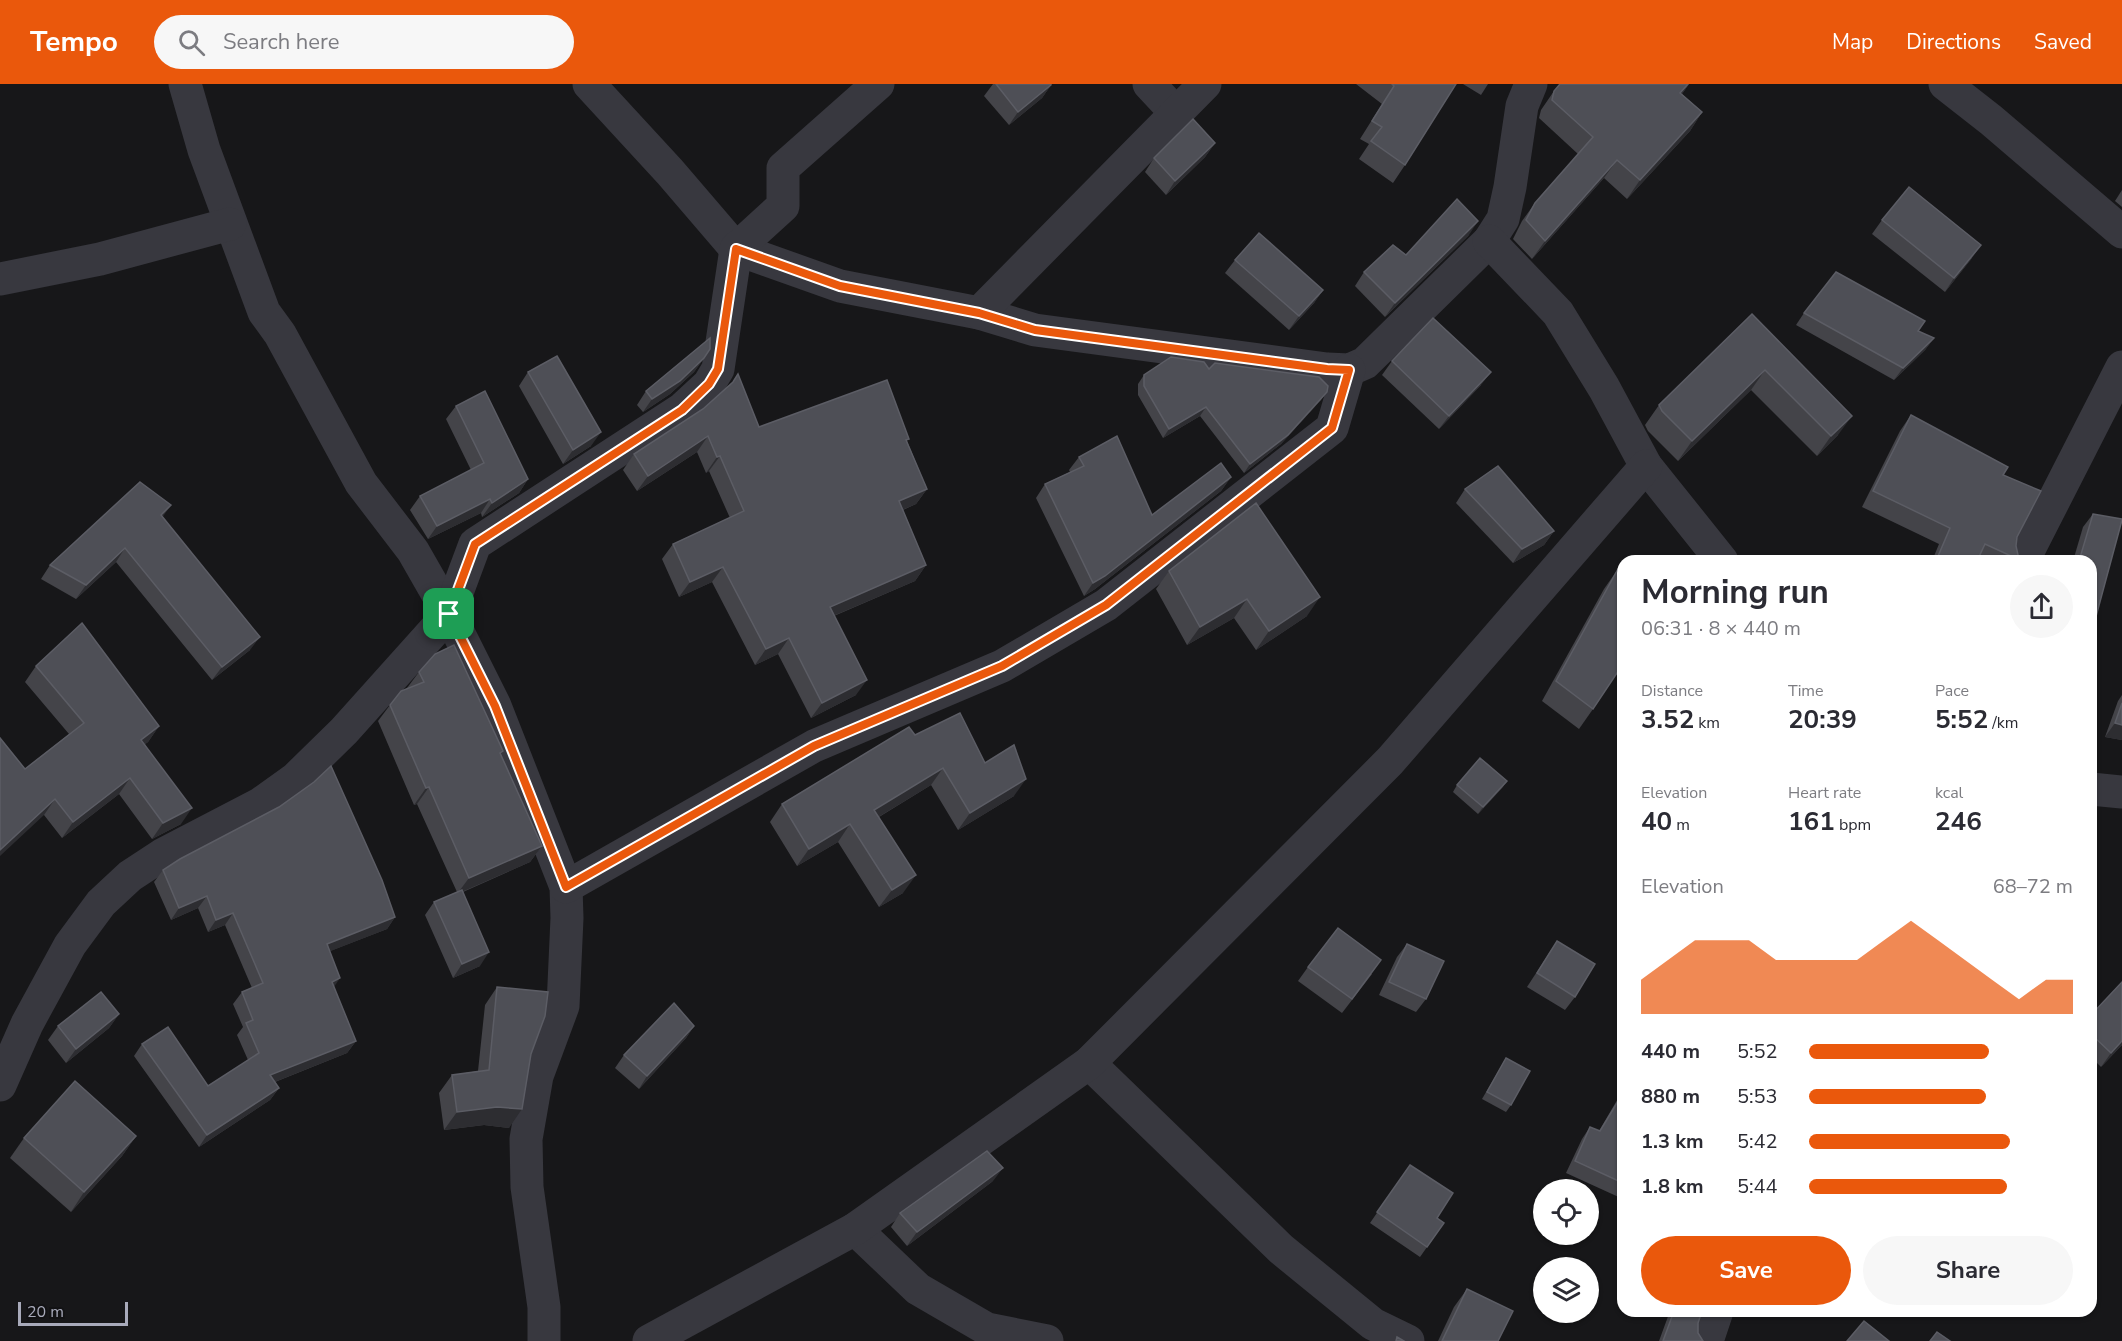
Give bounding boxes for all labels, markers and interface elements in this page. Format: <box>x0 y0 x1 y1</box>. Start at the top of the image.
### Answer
search box <box>154 15 574 69</box>
text: Tempo <box>30 23 118 61</box>
icon: search <box>175 26 208 59</box>
text: Search here <box>223 27 339 57</box>
text: Map <box>1832 28 1873 56</box>
text: Directions <box>1906 28 2001 56</box>
text: Saved <box>2034 28 2092 56</box>
text: Morning run <box>1641 570 1829 615</box>
button: share <box>2010 575 2073 638</box>
pin <box>423 588 474 639</box>
icon: arrive <box>432 597 465 630</box>
text: 06:31 · 8 × 440 m <box>1641 615 1801 642</box>
text: Distance <box>1641 680 1703 702</box>
text: Time <box>1788 680 1824 702</box>
text: Pace <box>1935 680 1969 702</box>
text: 3.52 <box>1641 702 1694 737</box>
text: 20:39 <box>1788 702 1857 737</box>
text: 5:52 <box>1935 702 1988 737</box>
text: km <box>1694 712 1720 734</box>
text: /km <box>1988 712 2019 734</box>
text: Elevation <box>1641 782 1707 804</box>
text: Heart rate <box>1788 782 1861 804</box>
text: kcal <box>1935 782 1963 804</box>
text: 40 <box>1641 804 1672 839</box>
text: 161 <box>1788 804 1835 839</box>
text: 246 <box>1935 804 1982 839</box>
text: m <box>1672 814 1690 836</box>
text: bpm <box>1835 814 1871 836</box>
text: Elevation <box>1641 873 1724 900</box>
text: 68–72 m <box>1993 873 2073 900</box>
text: 440 m <box>1641 1038 1700 1065</box>
text: 5:52 <box>1737 1038 1778 1065</box>
text: 880 m <box>1641 1083 1700 1110</box>
text: 5:53 <box>1737 1083 1778 1110</box>
text: 1.3 km <box>1641 1128 1704 1155</box>
text: 5:42 <box>1737 1128 1778 1155</box>
text: 1.8 km <box>1641 1173 1704 1200</box>
text: 5:44 <box>1737 1173 1778 1200</box>
map controls <box>1533 1179 1599 1323</box>
button: locate <box>1533 1179 1599 1245</box>
button: Save <box>1641 1236 1851 1305</box>
button: Share <box>1863 1236 2073 1305</box>
button: layers <box>1533 1257 1599 1323</box>
scale bar <box>18 1299 128 1326</box>
text: 20 m <box>27 1301 64 1323</box>

